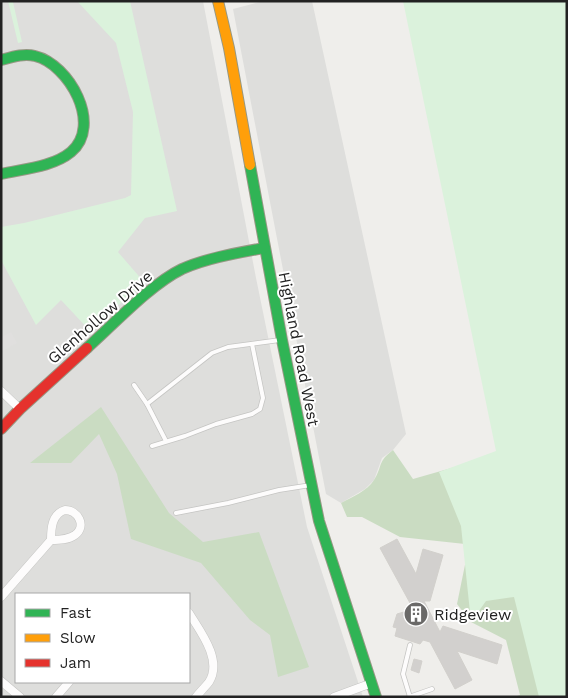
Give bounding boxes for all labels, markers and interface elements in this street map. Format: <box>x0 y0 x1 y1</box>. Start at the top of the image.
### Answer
street label: Glenhollow Drive <box>44 266 156 368</box>
street label: Highland Road West <box>275 270 323 428</box>
legend <box>15 593 190 683</box>
building icon: Ridgeview <box>403 601 429 627</box>
text: Fast <box>60 604 92 622</box>
place label: Ridgeview <box>434 605 511 624</box>
text: Slow <box>60 629 96 647</box>
text: Jam <box>60 654 91 672</box>

